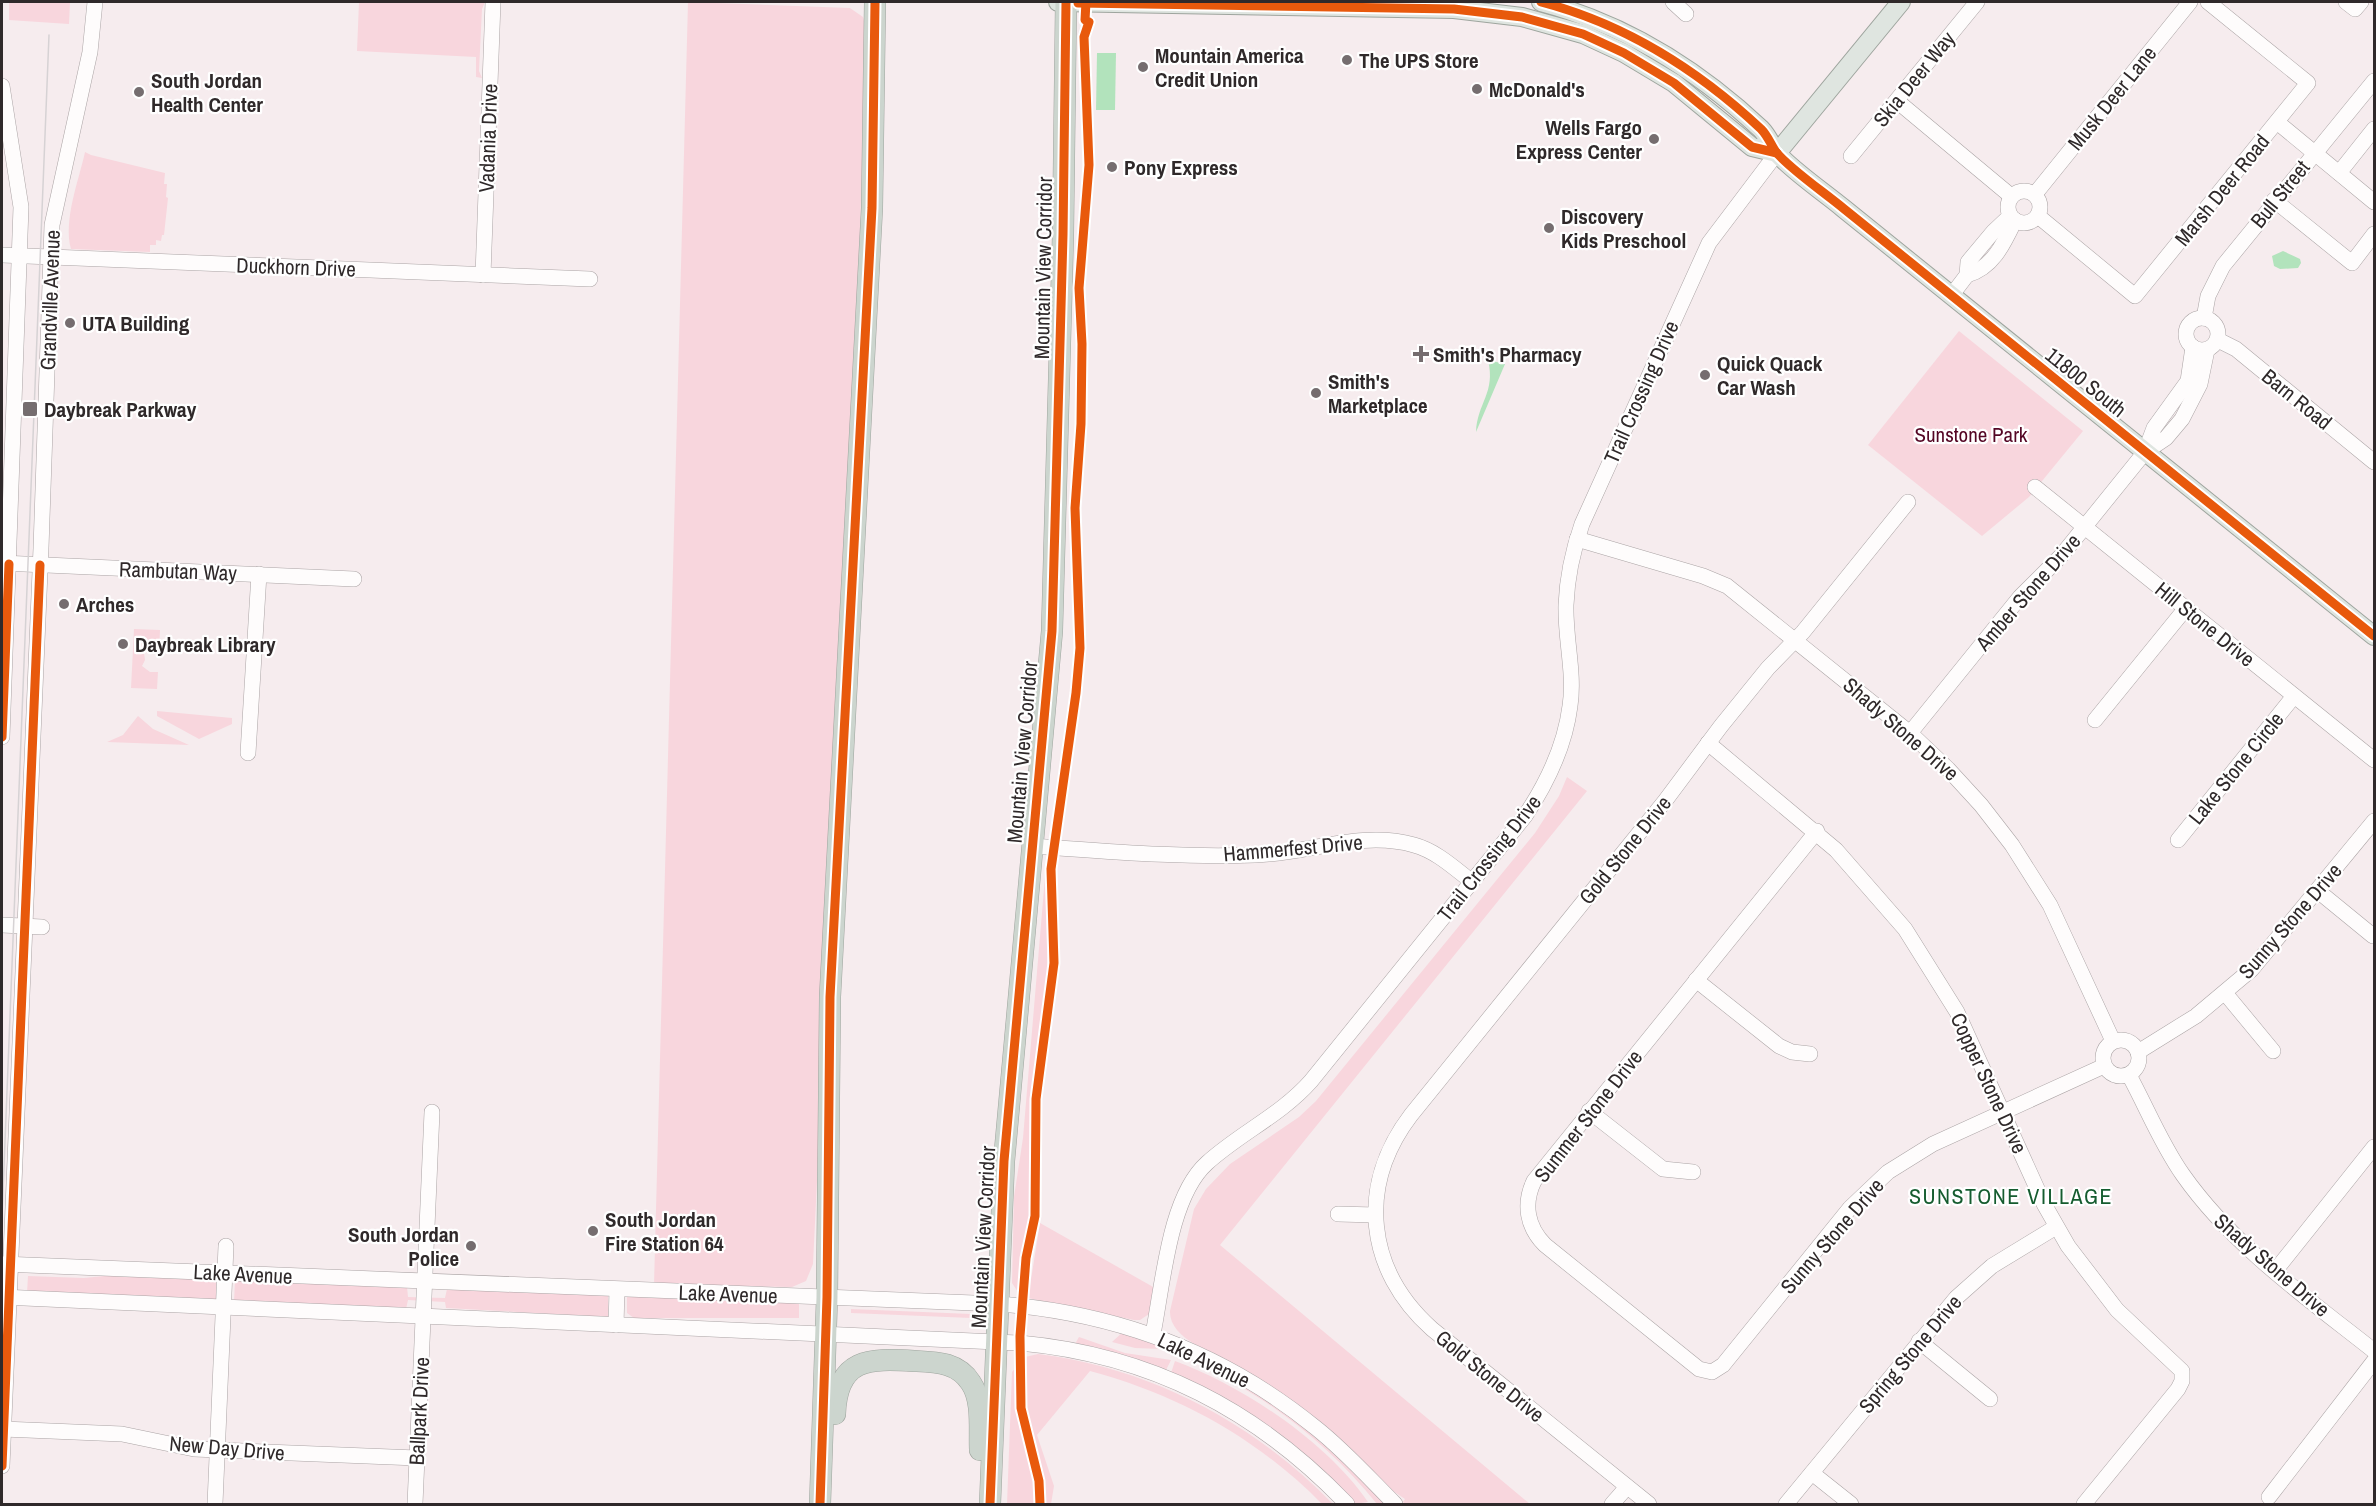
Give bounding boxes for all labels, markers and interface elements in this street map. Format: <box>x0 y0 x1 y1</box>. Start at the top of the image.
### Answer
street label: Skia Deer Way <box>1866 25 1962 133</box>
street label: Musk Deer Lane <box>2061 40 2163 156</box>
place label: Mountain America Credit Union <box>1155 41 1304 94</box>
place label: The UPS Store <box>1359 46 1479 75</box>
marker: The UPS Store <box>1340 53 1354 67</box>
marker: Mountain America Credit Union <box>1136 60 1150 74</box>
place label: South Jordan Health Center <box>151 66 263 119</box>
place label: McDonald's <box>1489 75 1585 104</box>
marker: McDonald's <box>1470 82 1484 96</box>
street label: Vadania Drive <box>472 83 504 193</box>
marker: South Jordan Health Center <box>132 85 146 99</box>
place label: Wells Fargo Express Center <box>1516 113 1642 166</box>
street label: Marsh Deer Road <box>2168 128 2276 252</box>
marker: Wells Fargo Express Center <box>1647 132 1661 146</box>
place label: Pony Express <box>1124 153 1238 182</box>
street label: Bull Street <box>2244 154 2316 234</box>
marker: Pony Express <box>1105 160 1119 174</box>
street label: Mountain View Corridor <box>1027 176 1059 359</box>
place label: Discovery Kids Preschool <box>1561 202 1686 255</box>
marker: Discovery Kids Preschool <box>1542 221 1556 235</box>
street label: Grandville Avenue <box>33 229 67 371</box>
street label: Duckhorn Drive <box>236 250 356 284</box>
place label: UTA Building <box>82 309 190 338</box>
marker: UTA Building <box>63 316 77 330</box>
street label: Trail Crossing Drive <box>1597 316 1685 468</box>
place label: Smith's Pharmacy <box>1433 340 1582 369</box>
street label: 11800 South <box>2039 340 2133 424</box>
marker: Smith's Pharmacy <box>1414 347 1428 361</box>
place label: Quick Quack Car Wash <box>1717 349 1823 402</box>
street label: Barn Road <box>2256 362 2338 436</box>
place label: Smith's Marketplace <box>1328 367 1428 420</box>
marker: Quick Quack Car Wash <box>1698 368 1712 382</box>
marker: Smith's Marketplace <box>1309 386 1323 400</box>
place label: Daybreak Parkway <box>44 395 197 424</box>
marker: Daybreak Parkway <box>21 400 39 418</box>
park label: Sunstone Park <box>1915 420 2028 449</box>
street label: Amber Stone Drive <box>1968 527 2087 658</box>
street label: Rambutan Way <box>119 554 238 588</box>
street label: Hill Stone Drive <box>2149 575 2261 673</box>
place label: Arches <box>76 590 134 619</box>
marker: Arches <box>57 597 71 611</box>
place label: Daybreak Library <box>135 630 276 659</box>
marker: Daybreak Library <box>116 637 130 651</box>
street label: Mountain View Corridor <box>1000 660 1044 844</box>
street label: Shady Stone Drive <box>1837 671 1965 787</box>
street label: Lake Stone Circle <box>2182 706 2290 830</box>
street label: Trail Crossing Drive <box>1430 789 1548 927</box>
street label: Gold Stone Drive <box>1572 790 1678 910</box>
street label: Hammerfest Drive <box>1222 827 1364 869</box>
street label: Sunny Stone Drive <box>2232 857 2348 985</box>
street label: Copper Stone Drive <box>1944 1008 2034 1158</box>
street label: Summer Stone Drive <box>1527 1044 1649 1188</box>
street label: Mountain View Corridor <box>964 1145 1002 1329</box>
street label: Sunny Stone Drive <box>1774 1172 1890 1300</box>
district label: SUNSTONE VILLAGE <box>1909 1181 2113 1211</box>
place label: South Jordan Fire Station 64 <box>605 1205 724 1258</box>
street label: Shady Stone Drive <box>2208 1207 2336 1323</box>
place label: South Jordan Police <box>348 1220 459 1273</box>
marker: South Jordan Fire Station 64 <box>586 1224 600 1238</box>
marker: South Jordan Police <box>464 1239 478 1253</box>
street label: Lake Avenue <box>193 1257 293 1291</box>
street label: Lake Avenue <box>678 1278 778 1310</box>
street label: Spring Stone Drive <box>1852 1289 1968 1419</box>
street label: Gold Stone Drive <box>1430 1323 1550 1429</box>
street label: Lake Avenue <box>1153 1325 1255 1395</box>
street label: Ballpark Drive <box>402 1356 436 1466</box>
street label: New Day Drive <box>168 1429 286 1467</box>

